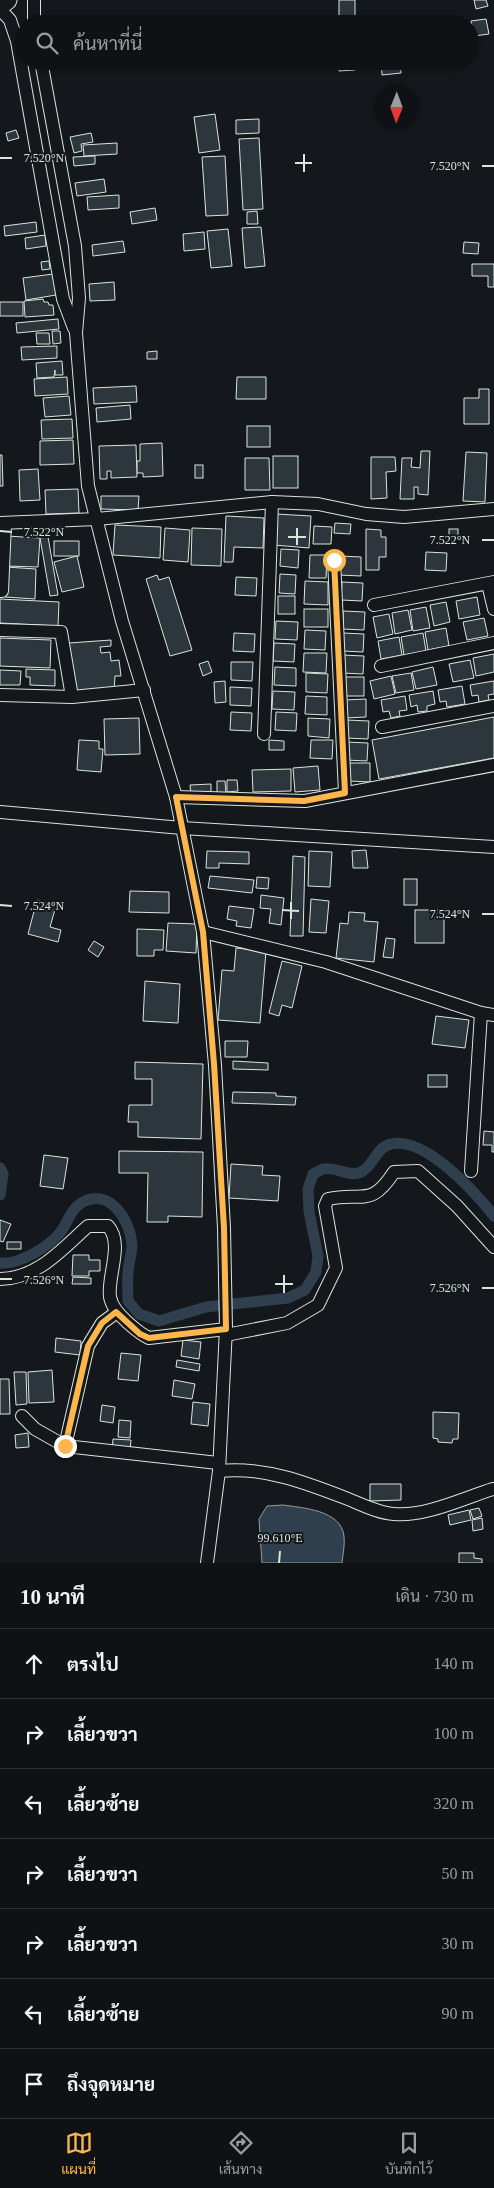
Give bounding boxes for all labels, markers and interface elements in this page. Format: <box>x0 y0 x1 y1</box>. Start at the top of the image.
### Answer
search box <box>15 15 479 70</box>
icon: search <box>33 29 61 57</box>
text: ค้นหาที่นี่ <box>73 33 142 54</box>
north arrow <box>374 85 419 130</box>
text: 7.520°N <box>24 151 65 165</box>
text: 7.520°N <box>430 159 471 173</box>
text: 7.522°N <box>24 525 65 539</box>
text: 7.522°N <box>430 533 471 547</box>
route start <box>323 549 346 572</box>
text: 7.524°N <box>24 899 65 913</box>
text: 7.524°N <box>430 907 471 921</box>
text: 7.526°N <box>24 1273 65 1287</box>
text: 7.526°N <box>430 1281 471 1295</box>
route end <box>54 1435 77 1458</box>
text: 99.610°E <box>257 1531 303 1545</box>
text: 10 นาที <box>20 1585 85 1609</box>
text: เดิน · 730 m <box>396 1588 474 1605</box>
icon: ahead <box>20 1650 48 1678</box>
text: ตรงไป <box>67 1654 119 1675</box>
text: 140 m <box>434 1655 474 1672</box>
icon: right <box>20 1720 48 1748</box>
text: เลี้ยวขวา <box>67 1724 138 1745</box>
text: 100 m <box>434 1725 474 1742</box>
icon: left <box>20 1790 48 1818</box>
text: เลี้ยวซ้าย <box>67 1794 139 1815</box>
text: 320 m <box>434 1795 474 1812</box>
icon: right <box>20 1860 48 1888</box>
text: เลี้ยวขวา <box>67 1864 138 1885</box>
text: 50 m <box>442 1865 474 1882</box>
icon: right <box>20 1930 48 1958</box>
text: เลี้ยวขวา <box>67 1934 138 1955</box>
text: 30 m <box>442 1935 474 1952</box>
icon: left <box>20 2000 48 2028</box>
text: เลี้ยวซ้าย <box>67 2004 139 2025</box>
text: 90 m <box>442 2005 474 2022</box>
icon: arrive <box>20 2070 48 2098</box>
text: ถึงจุดหมาย <box>67 2074 155 2095</box>
tab: แผนที่ <box>61 2129 96 2178</box>
tab: เส้นทาง <box>219 2129 262 2178</box>
tab: บันทึกไว้ <box>385 2129 433 2178</box>

